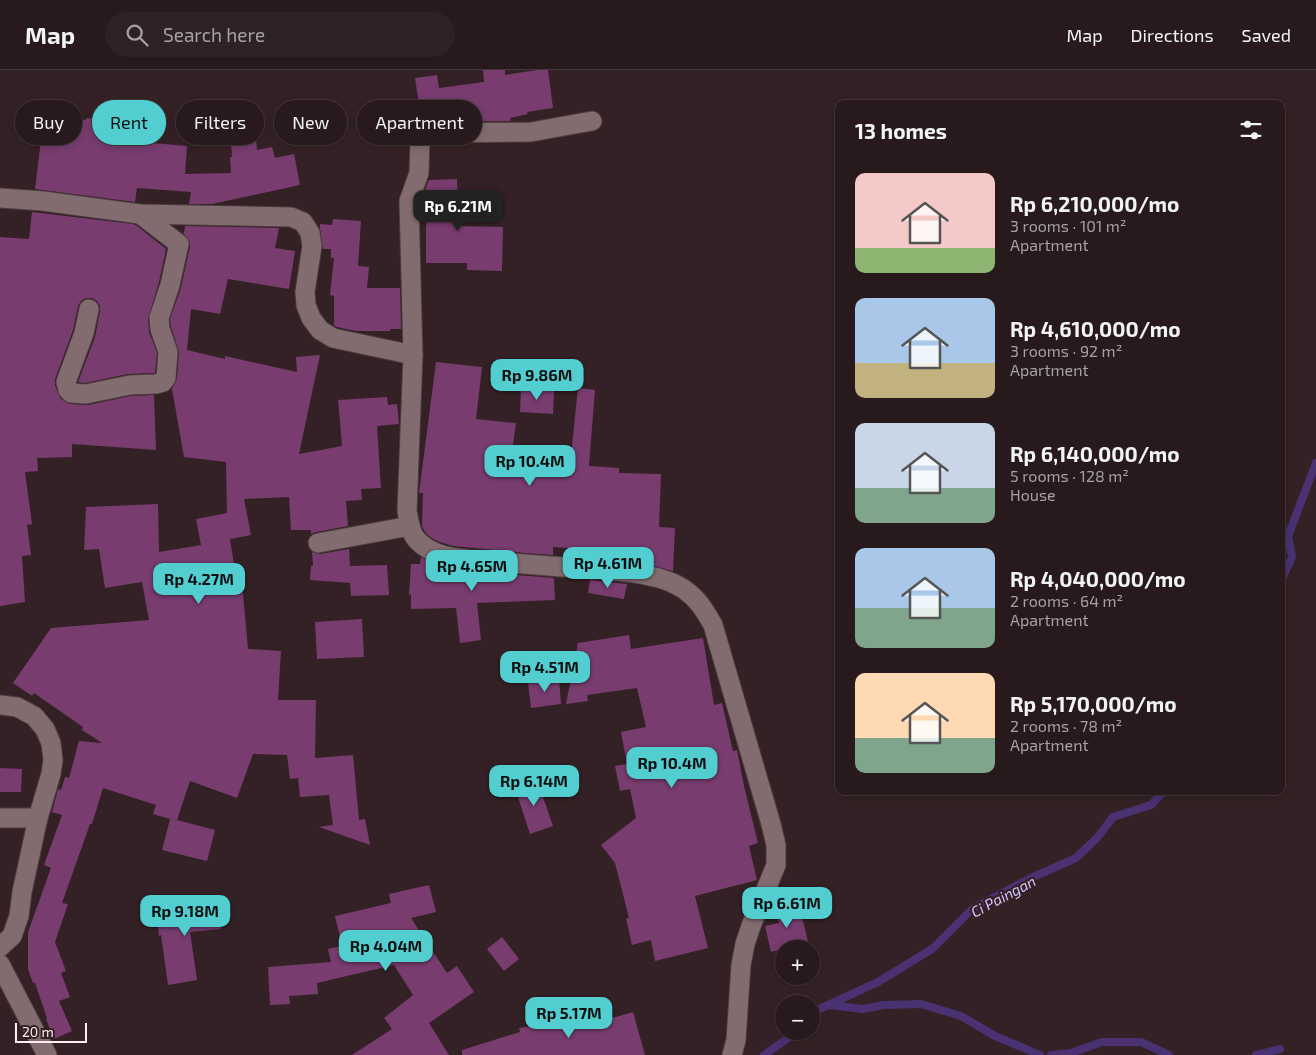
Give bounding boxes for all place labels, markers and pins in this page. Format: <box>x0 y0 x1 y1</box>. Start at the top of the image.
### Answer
pin: Rp 6.21M <box>406 190 510 232</box>
pin: Rp 9.86M <box>485 358 589 401</box>
pin: Rp 10.4M <box>478 444 582 487</box>
pin: Rp 4.61M <box>556 546 660 589</box>
pin: Rp 4.65M <box>420 550 524 592</box>
pin: Rp 4.27M <box>147 562 251 605</box>
pin: Rp 4.51M <box>493 650 597 693</box>
pin: Rp 10.4M <box>620 746 724 789</box>
pin: Rp 6.14M <box>482 764 586 807</box>
pin: Rp 6.61M <box>735 886 839 929</box>
pin: Rp 9.18M <box>133 894 237 937</box>
pin: Rp 4.04M <box>334 930 438 972</box>
pin: Rp 5.17M <box>517 996 621 1039</box>

